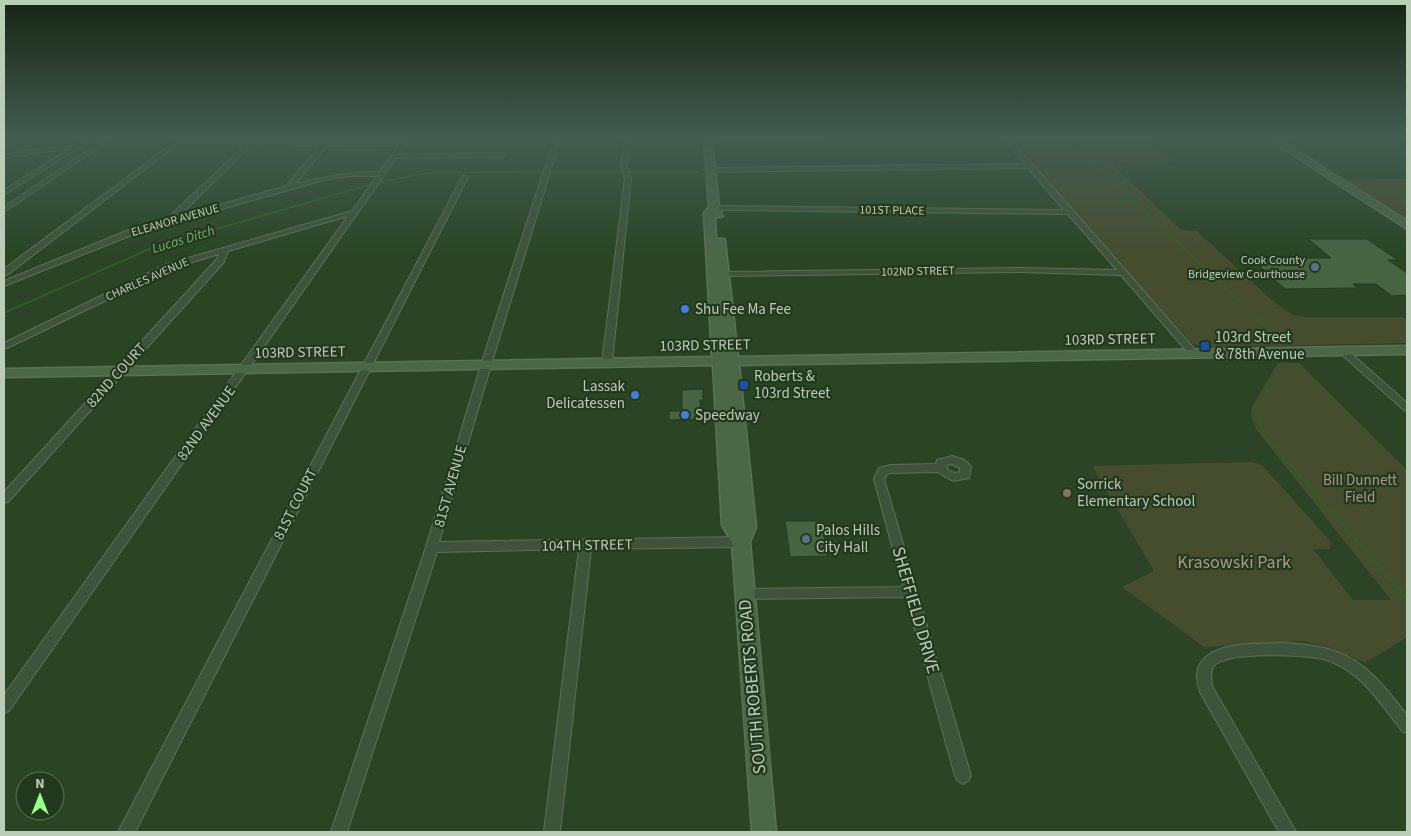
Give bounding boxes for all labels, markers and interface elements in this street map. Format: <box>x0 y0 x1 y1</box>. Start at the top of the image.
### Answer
street label: ELEANOR AVENUE <box>129 200 221 241</box>
street label: 101ST PLACE <box>859 201 925 220</box>
water label: Lucas Ditch <box>149 221 217 259</box>
place label: Cook County Bridgeview Courthouse <box>1188 252 1305 283</box>
street label: CHARLES AVENUE <box>103 253 192 305</box>
marker: Cook County Bridgeview Courthouse <box>1309 261 1321 273</box>
street label: 102ND STREET <box>881 262 956 281</box>
place label: Shu Fee Ma Fee <box>695 299 791 320</box>
marker: Shu Fee Ma Fee <box>679 303 691 315</box>
place label: 103rd Street & 78th Avenue <box>1215 327 1305 365</box>
street label: 103RD STREET <box>1064 328 1156 351</box>
street label: 103RD STREET <box>659 334 751 357</box>
street label: 82ND COURT <box>81 338 151 412</box>
marker: 103rd Street & 78th Avenue <box>1199 340 1211 352</box>
street label: 103RD STREET <box>254 341 346 364</box>
place label: Roberts & 103rd Street <box>754 366 830 404</box>
place label: Lassak Delicatessen <box>546 376 626 414</box>
marker: Roberts & 103rd Street <box>738 379 750 391</box>
street label: 82ND AVENUE <box>172 382 241 465</box>
marker: Lassak Delicatessen <box>629 389 641 401</box>
place label: Speedway <box>695 405 760 426</box>
marker: Speedway <box>679 409 691 421</box>
street label: 81ST AVENUE <box>429 443 472 530</box>
street label: 81ST COURT <box>268 465 322 544</box>
park label: Bill Dunnett Field <box>1323 470 1397 508</box>
place label: Sorrick Elementary School <box>1077 474 1195 512</box>
marker: Sorrick Elementary School <box>1061 487 1073 499</box>
place label: Palos Hills City Hall <box>816 520 880 558</box>
marker: Palos Hills City Hall <box>800 533 812 545</box>
street label: 104TH STREET <box>541 534 633 557</box>
street label: SHEFFIELD DRIVE <box>885 544 946 677</box>
park label: Krasowski Park <box>1177 550 1291 575</box>
street label: SOUTH ROBERTS ROAD <box>732 598 773 775</box>
north arrow <box>15 771 65 821</box>
text: N <box>35 774 45 794</box>

